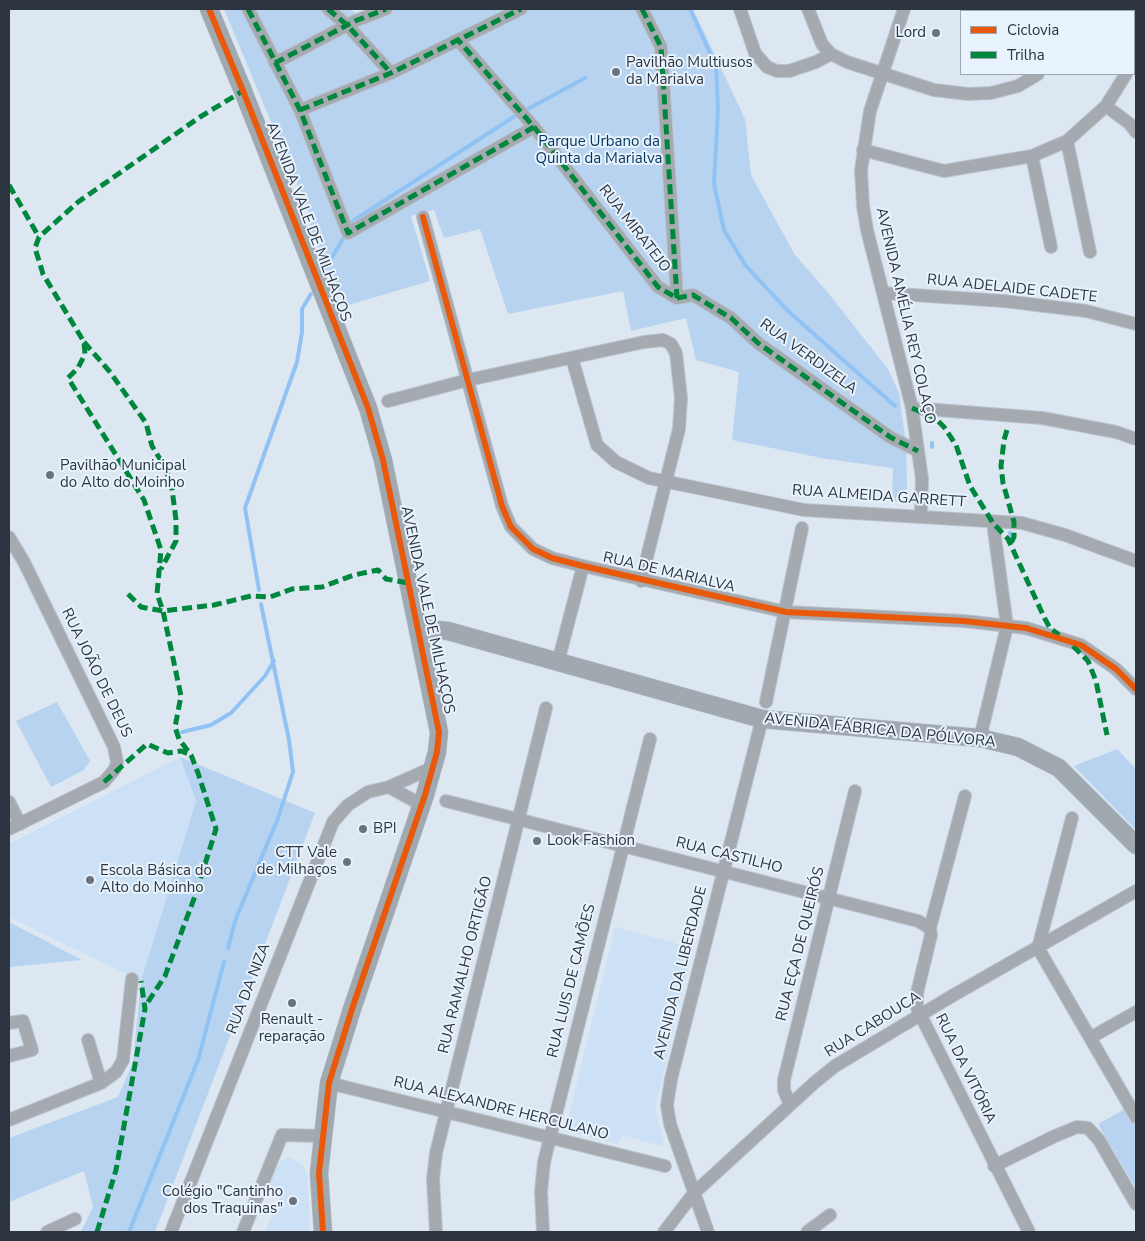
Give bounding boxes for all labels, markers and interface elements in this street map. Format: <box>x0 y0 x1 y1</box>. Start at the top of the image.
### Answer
legend <box>960 10 1135 75</box>
text: Ciclovia <box>1007 20 1059 40</box>
place label: Lord <box>896 24 926 42</box>
marker: Lord <box>930 27 942 39</box>
text: Trilha <box>1007 45 1045 65</box>
place label: Pavilhão Multiusos da Marialva <box>626 54 753 89</box>
marker: Pavilhão Multiusos da Marialva <box>610 66 622 78</box>
street label: AVENIDA VALE DE MILHAÇOS <box>262 120 354 324</box>
park label: Parque Urbano da Quinta da Marialva <box>536 133 662 168</box>
street label: RUA MIRATEJO <box>594 182 674 276</box>
street label: AVENIDA AMÉLIA REY COLAÇO <box>871 206 939 426</box>
street label: RUA ADELAIDE CADETE <box>926 271 1098 307</box>
street label: RUA VERDIZELA <box>756 316 860 398</box>
place label: Pavilhão Municipal do Alto do Moinho <box>60 457 186 492</box>
marker: Pavilhão Municipal do Alto do Moinho <box>44 469 56 481</box>
street label: RUA ALMEIDA GARRETT <box>791 482 967 512</box>
street label: AVENIDA VALE DE MILHAÇOS <box>396 504 458 716</box>
street label: RUA DE MARIALVA <box>601 549 737 597</box>
street label: RUA JOÃO DE DEUS <box>57 605 135 741</box>
street label: AVENIDA FÁBRICA DA PÓLVORA <box>763 710 997 752</box>
place label: BPI <box>373 820 396 838</box>
marker: BPI <box>357 823 369 835</box>
place label: Look Fashion <box>547 832 635 850</box>
street label: RUA CASTILHO <box>674 834 784 878</box>
marker: Look Fashion <box>531 835 543 847</box>
place label: CTT Vale de Milhaços <box>257 844 337 879</box>
marker: CTT Vale de Milhaços <box>341 856 353 868</box>
place label: Escola Básica do Alto do Moinho <box>100 862 212 897</box>
street label: RUA EÇA DE QUEIRÓS <box>773 865 829 1023</box>
marker: Escola Básica do Alto do Moinho <box>84 874 96 886</box>
street label: RUA RAMALHO ORTIGÃO <box>435 874 497 1056</box>
street label: AVENIDA DA LIBERDADE <box>651 884 711 1062</box>
street label: RUA LUIS DE CAMÕES <box>544 902 600 1060</box>
street label: RUA DA NIZA <box>223 941 275 1037</box>
street label: RUA CABOUCA <box>822 988 924 1062</box>
marker: Renault - reparação <box>286 997 298 1009</box>
place label: Renault - reparação <box>259 1011 325 1046</box>
street label: RUA DA VITÓRIA <box>931 1011 999 1127</box>
street label: RUA ALEXANDRE HERCULANO <box>392 1074 610 1144</box>
place label: Colégio "Cantinho dos Traquinas" <box>162 1183 283 1218</box>
marker: Colégio "Cantinho dos Traquinas" <box>287 1195 299 1207</box>

